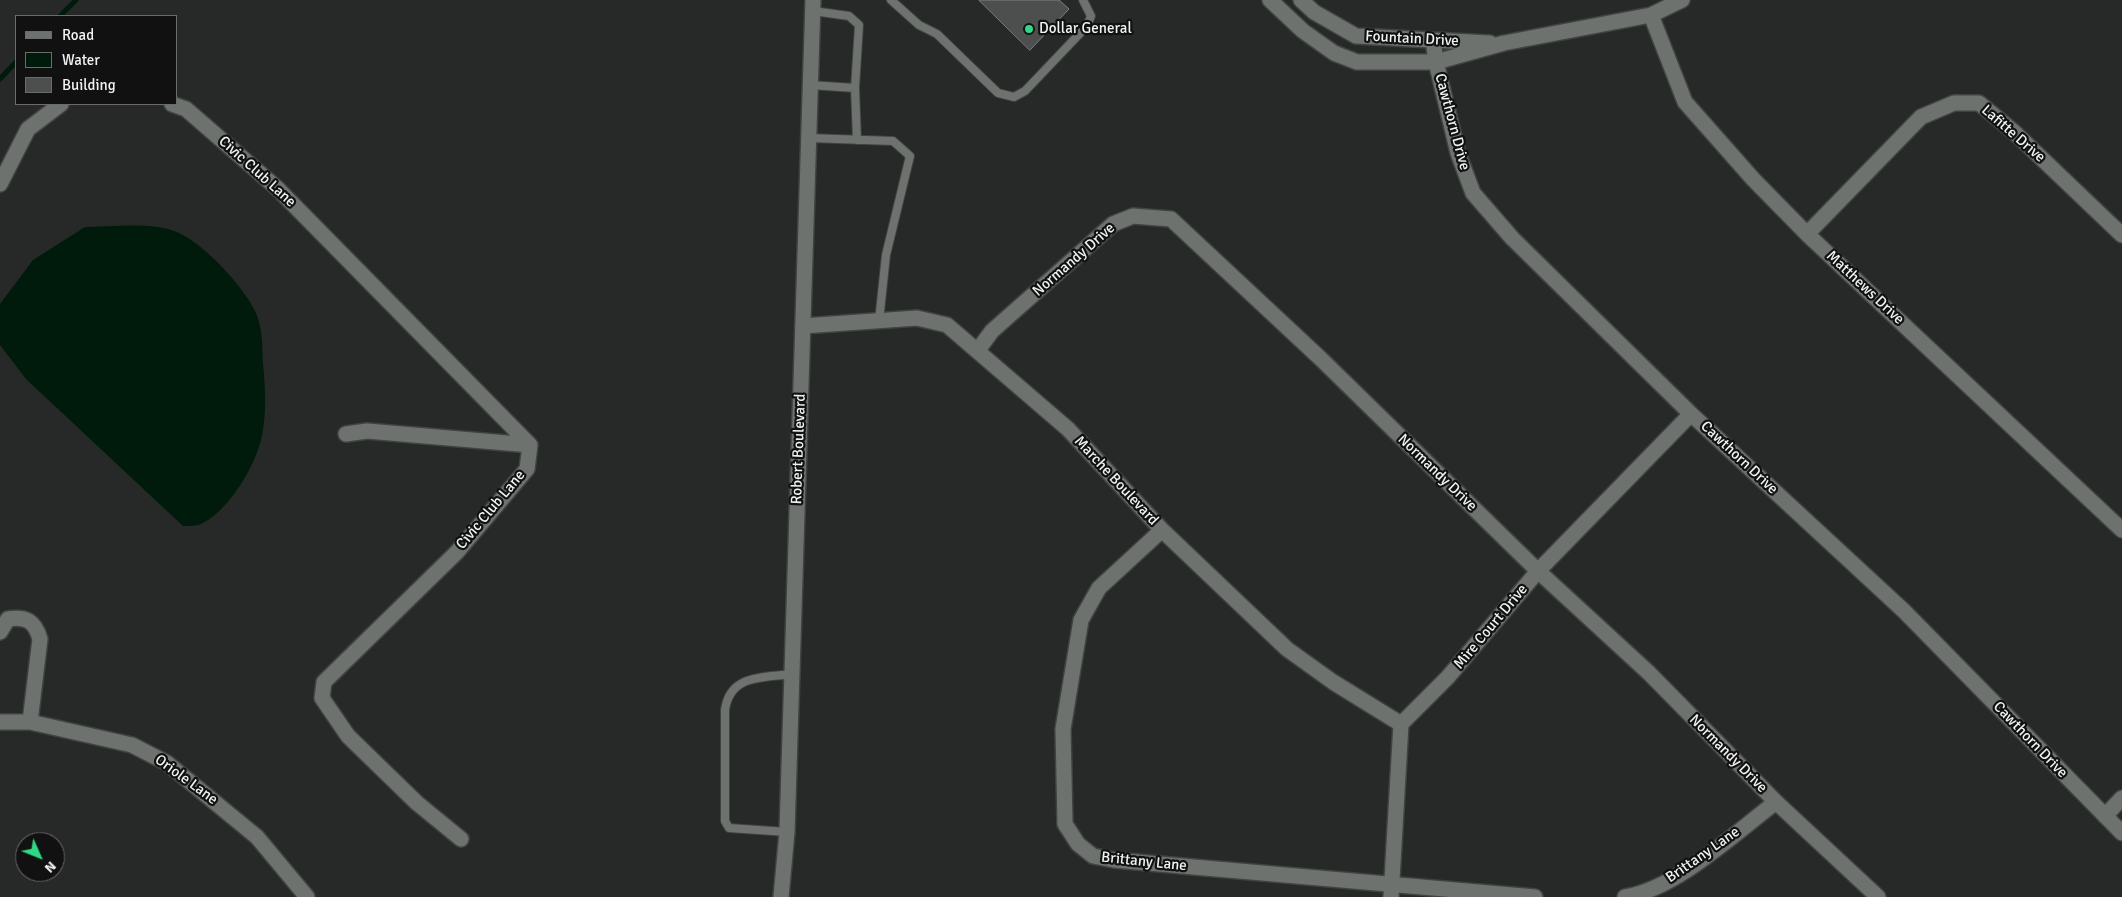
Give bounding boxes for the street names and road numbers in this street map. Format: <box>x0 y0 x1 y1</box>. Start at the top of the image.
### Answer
street label: Fountain Drive <box>1365 28 1459 50</box>
street label: Cawthorn Drive <box>1430 72 1474 172</box>
street label: Lafitte Drive <box>1977 101 2049 167</box>
street label: Civic Club Lane <box>215 133 299 211</box>
street label: Normandy Drive <box>1029 219 1119 301</box>
street label: Matthews Drive <box>1822 247 1908 329</box>
street label: Robert Boulevard <box>788 393 810 505</box>
street label: Cawthorn Drive <box>1697 418 1781 498</box>
street label: Normandy Drive <box>1394 431 1480 515</box>
street label: Marche Boulevard <box>1070 433 1162 529</box>
street label: Civic Club Lane <box>453 467 529 553</box>
street label: Mire Court Drive <box>1450 581 1532 673</box>
street label: Cawthorn Drive <box>1989 698 2071 782</box>
street label: Normandy Drive <box>1685 711 1771 797</box>
street label: Oriole Lane <box>151 751 221 809</box>
street label: Brittany Lane <box>1663 823 1743 887</box>
street label: Brittany Lane <box>1100 849 1188 875</box>

